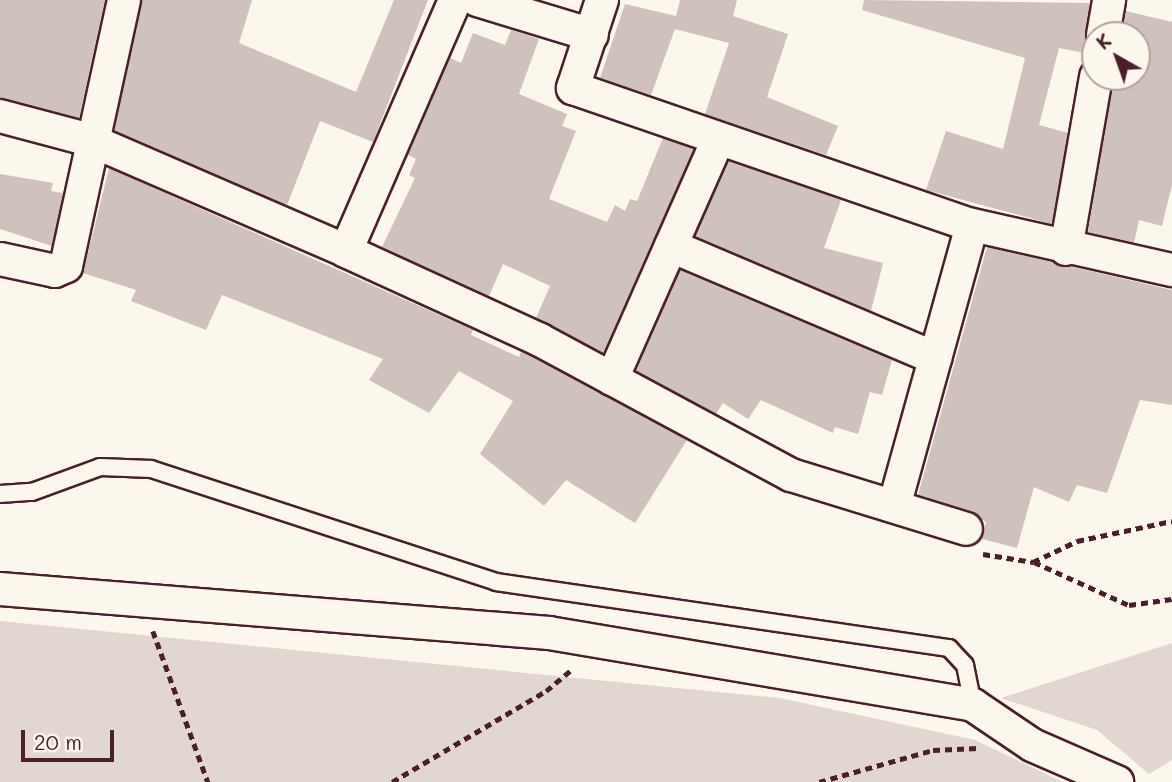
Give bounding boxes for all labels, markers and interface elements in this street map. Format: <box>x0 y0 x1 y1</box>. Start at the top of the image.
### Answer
north arrow <box>1081 21 1151 91</box>
text: K <box>1091 27 1116 55</box>
scale bar <box>24 716 117 760</box>
text: 20 m <box>34 728 82 755</box>

